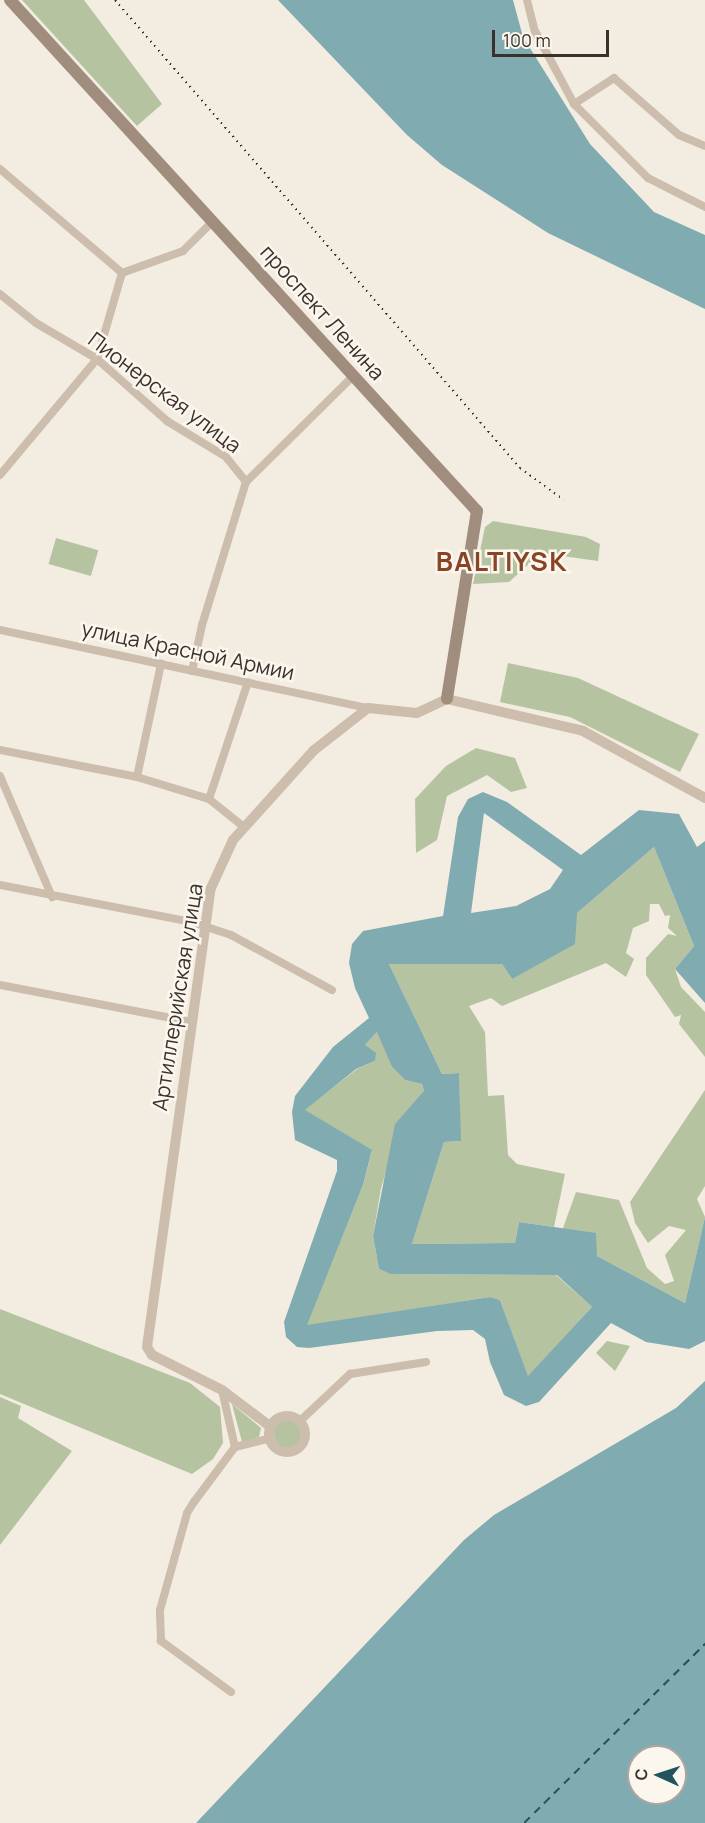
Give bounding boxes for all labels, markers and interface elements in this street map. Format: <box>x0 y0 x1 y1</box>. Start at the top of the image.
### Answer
scale bar <box>495 18 612 56</box>
text: 100 m <box>503 28 551 52</box>
street label: проспект Ленина <box>256 239 390 385</box>
street label: Пионерская улица <box>84 326 246 458</box>
district label: BALTIYSK <box>436 545 568 577</box>
street label: улица Красной Армии <box>79 615 297 685</box>
street label: Артиллерийская улица <box>147 881 207 1113</box>
north arrow <box>627 1745 687 1805</box>
text: С <box>630 1768 652 1781</box>

